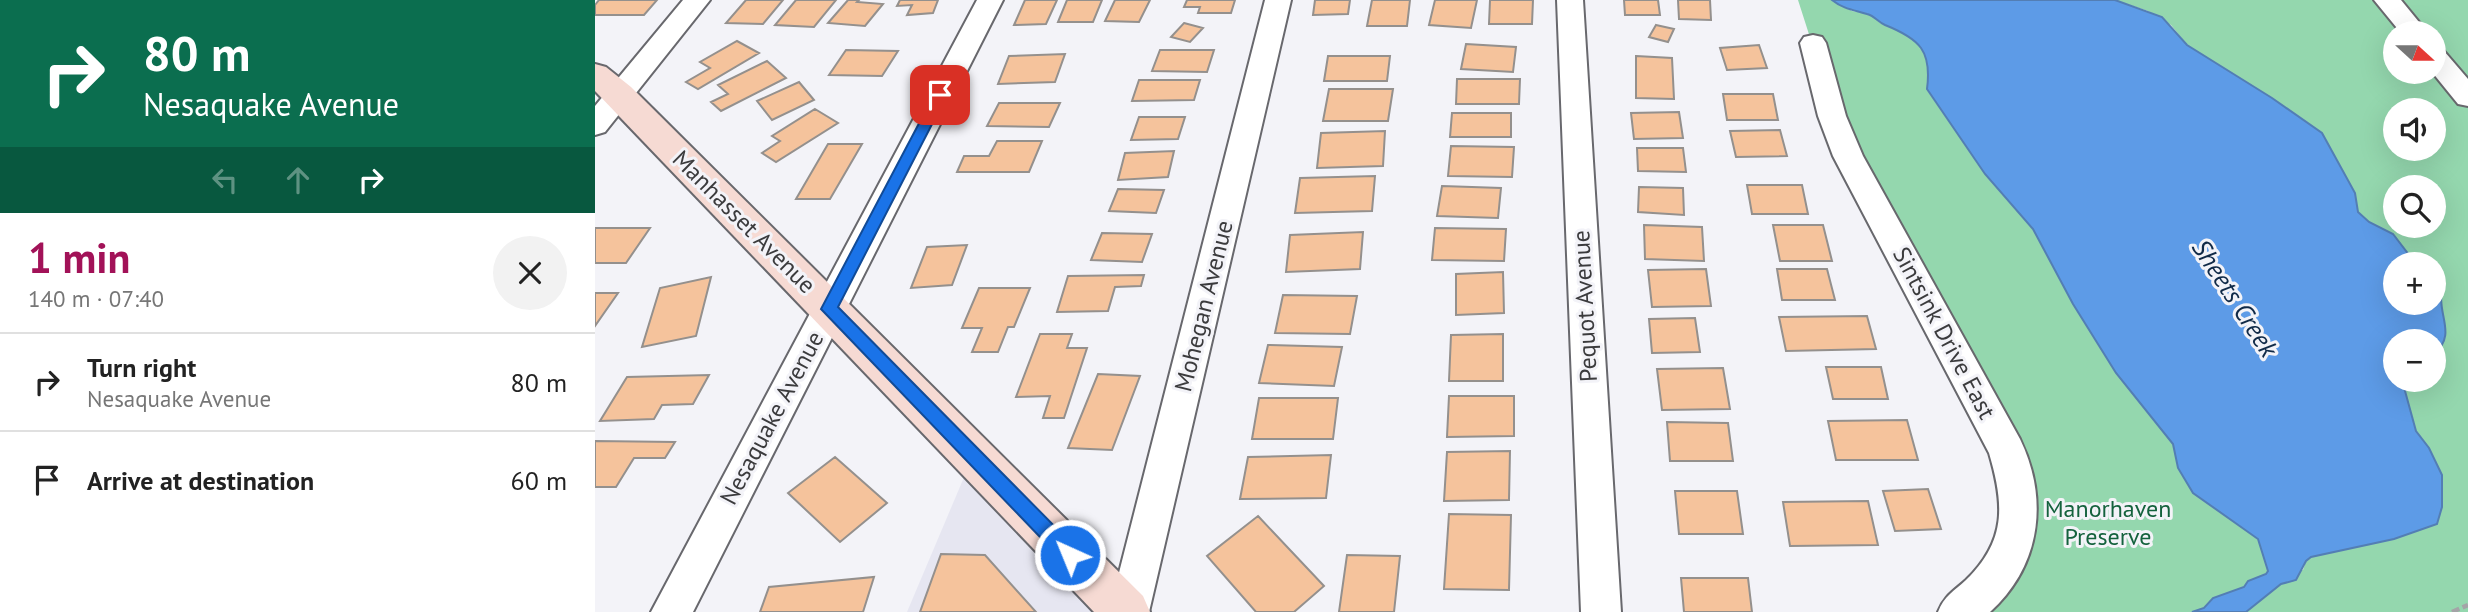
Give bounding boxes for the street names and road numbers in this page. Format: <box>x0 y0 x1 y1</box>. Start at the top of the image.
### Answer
street label: Manhasset Avenue <box>666 143 823 300</box>
street label: Mohegan Avenue <box>1167 217 1240 395</box>
street label: Pequot Avenue <box>1565 229 1604 383</box>
street label: Sintsink Drive East <box>1886 241 2003 424</box>
street label: Nesaquake Avenue <box>713 326 830 510</box>

